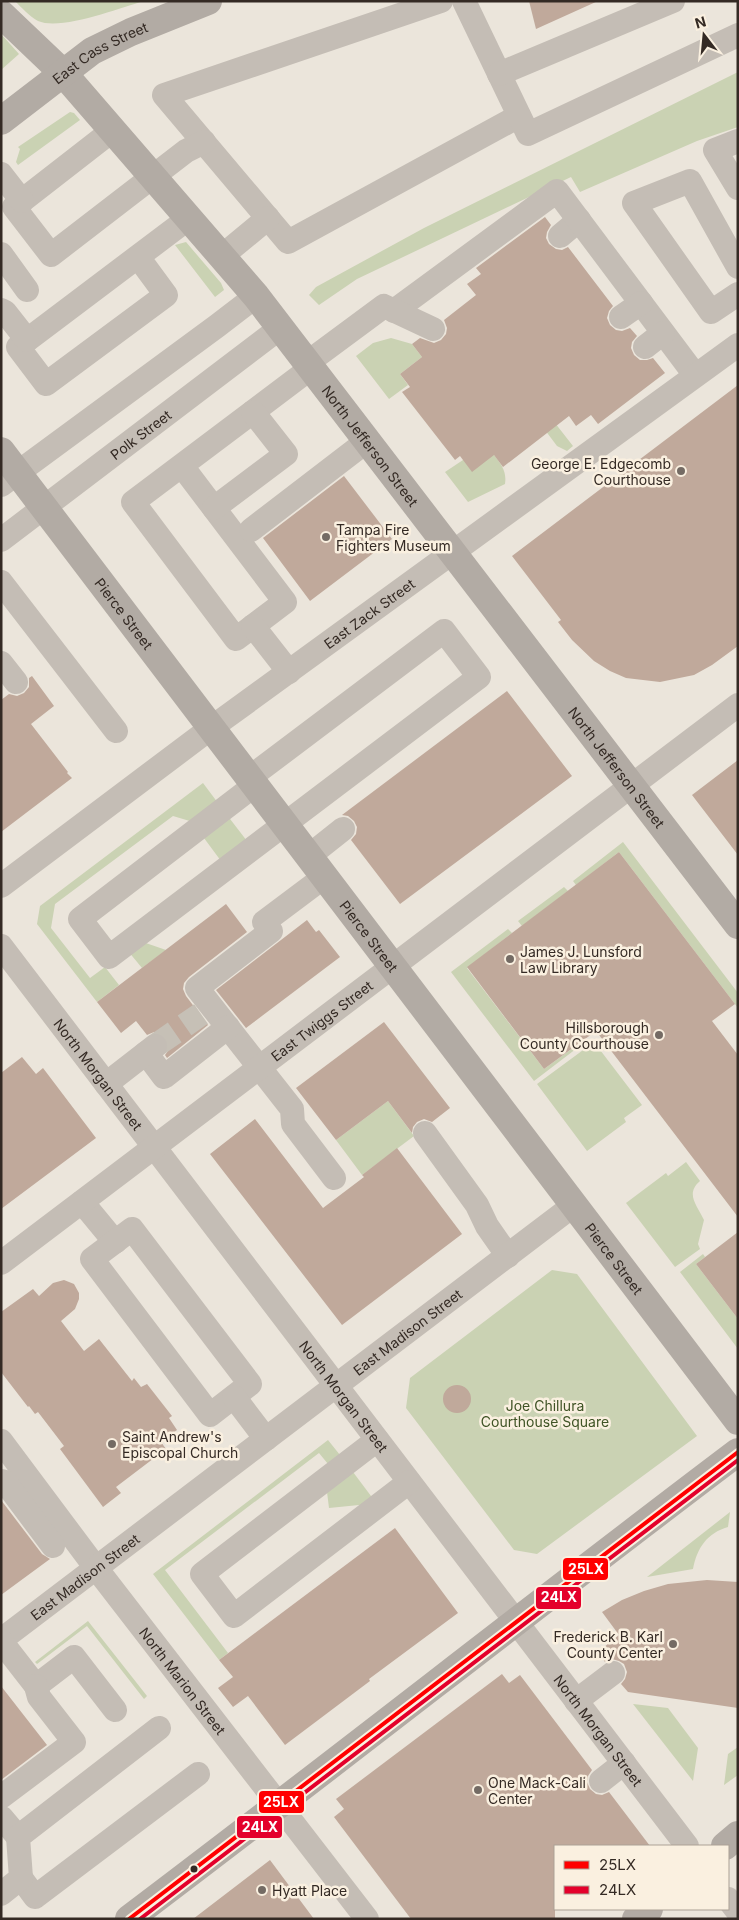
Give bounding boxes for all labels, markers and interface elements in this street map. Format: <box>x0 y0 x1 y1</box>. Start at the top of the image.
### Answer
north arrow <box>679 10 729 60</box>
text: N <box>693 12 708 32</box>
street label: East Cass Street <box>49 18 150 87</box>
street label: North Jefferson Street <box>319 382 423 510</box>
street label: Polk Street <box>107 405 174 463</box>
place label: George E. Edgecomb Courthouse <box>531 455 671 488</box>
marker: George E. Edgecomb Courthouse <box>675 465 687 477</box>
place label: Tampa Fire Fighters Museum <box>336 521 451 554</box>
marker: Tampa Fire Fighters Museum <box>320 531 332 543</box>
street label: Pierce Street <box>92 574 157 653</box>
street label: East Zack Street <box>320 574 418 652</box>
street label: North Jefferson Street <box>565 703 669 831</box>
street label: Pierce Street <box>337 897 402 975</box>
place label: James J. Lunsford Law Library <box>520 943 642 976</box>
marker: James J. Lunsford Law Library <box>504 953 516 965</box>
street label: East Twiggs Street <box>267 976 376 1064</box>
street label: North Morgan Street <box>51 1015 147 1133</box>
place label: Hillsborough County Courthouse <box>520 1019 649 1052</box>
marker: Hillsborough County Courthouse <box>653 1029 665 1041</box>
street label: Pierce Street <box>582 1219 647 1298</box>
street label: East Madison Street <box>349 1285 465 1378</box>
street label: North Morgan Street <box>296 1337 392 1456</box>
park label: Joe Chillura Courthouse Square <box>481 1397 609 1430</box>
place label: Saint Andrew's Episcopal Church <box>122 1428 238 1461</box>
marker: Saint Andrew's Episcopal Church <box>106 1438 118 1450</box>
street label: East Madison Street <box>27 1529 143 1623</box>
line badge: 25LX <box>562 1557 609 1581</box>
text: 25LX <box>568 1560 604 1577</box>
line badge: 24LX <box>535 1586 582 1610</box>
text: 24LX <box>541 1588 577 1605</box>
street label: North Marion Street <box>136 1624 230 1738</box>
place label: Frederick B. Karl County Center <box>553 1628 663 1661</box>
marker: Frederick B. Karl County Center <box>667 1638 679 1650</box>
street label: North Morgan Street <box>551 1671 647 1790</box>
place label: One Mack-Cali Center <box>488 1774 586 1807</box>
marker: One Mack-Cali Center <box>472 1784 484 1796</box>
line badge: 25LX <box>258 1790 305 1814</box>
text: 25LX <box>263 1793 299 1810</box>
line badge: 24LX <box>236 1815 283 1839</box>
text: 24LX <box>242 1818 278 1835</box>
legend <box>554 1845 729 1910</box>
text: 25LX <box>599 1855 636 1874</box>
unlabelled marker <box>189 1864 199 1874</box>
text: 24LX <box>599 1880 636 1899</box>
place label: Hyatt Place <box>272 1882 347 1899</box>
marker: Hyatt Place <box>256 1884 268 1896</box>

